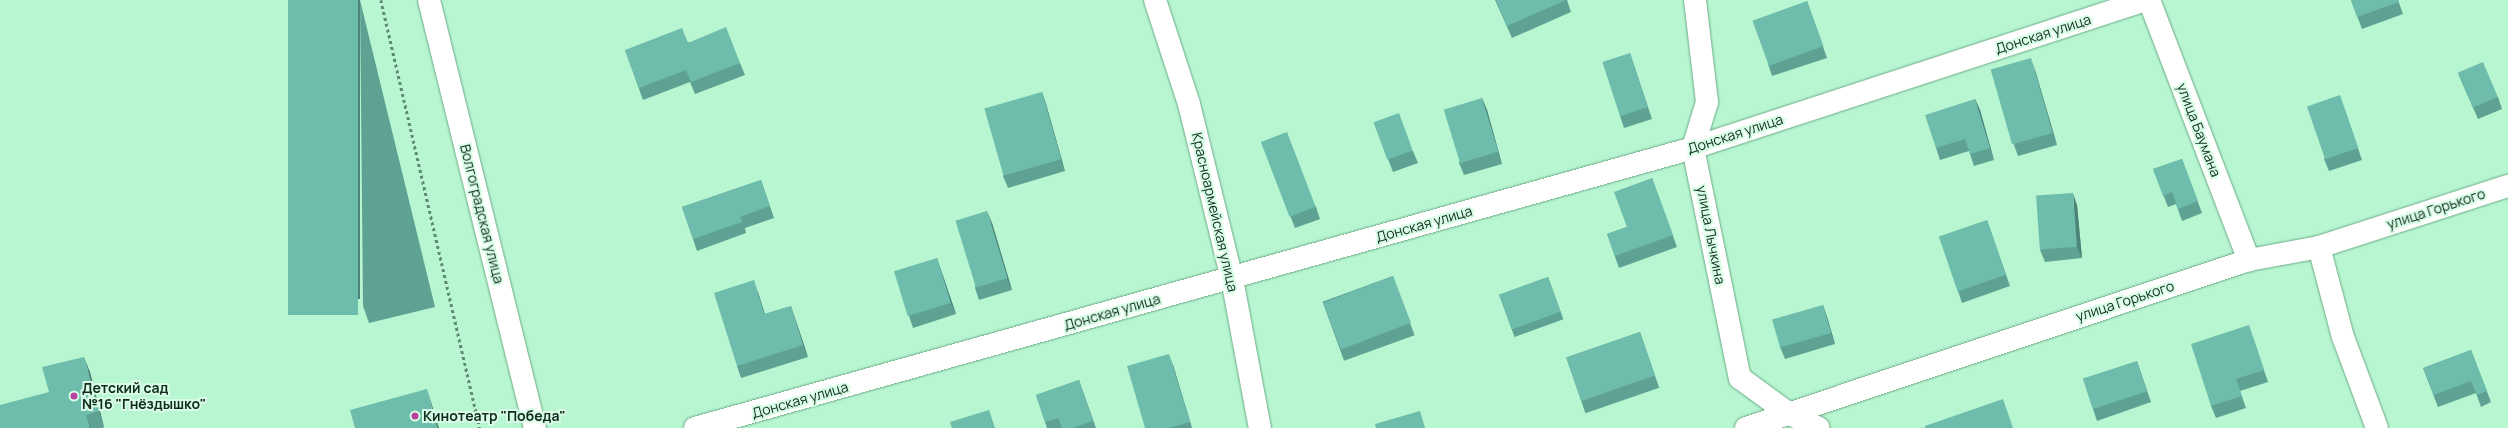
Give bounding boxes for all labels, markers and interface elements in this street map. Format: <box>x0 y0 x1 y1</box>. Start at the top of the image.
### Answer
street label: Донская улица <box>1993 11 2093 57</box>
street label: улица Баумана <box>2173 81 2225 179</box>
street label: Донская улица <box>1685 111 1785 157</box>
street label: Красноармейская улица <box>1188 131 1242 293</box>
street label: Волгоградская улица <box>457 143 507 285</box>
street label: улица Лычкина <box>1693 184 1729 286</box>
street label: улица Горького <box>2385 185 2487 233</box>
street label: Донская улица <box>1374 202 1474 246</box>
street label: улица Горького <box>2074 277 2176 325</box>
street label: Донская улица <box>1062 290 1162 334</box>
street label: Донская улица <box>750 378 850 422</box>
place label: Детский сад №16 "Гнёздышко" <box>82 380 206 412</box>
marker: Детский сад №16 "Гнёздышко" <box>69 391 79 401</box>
place label: Кинотеатр "Победа" <box>423 408 566 424</box>
marker: Кинотеатр "Победа" <box>410 411 420 421</box>

